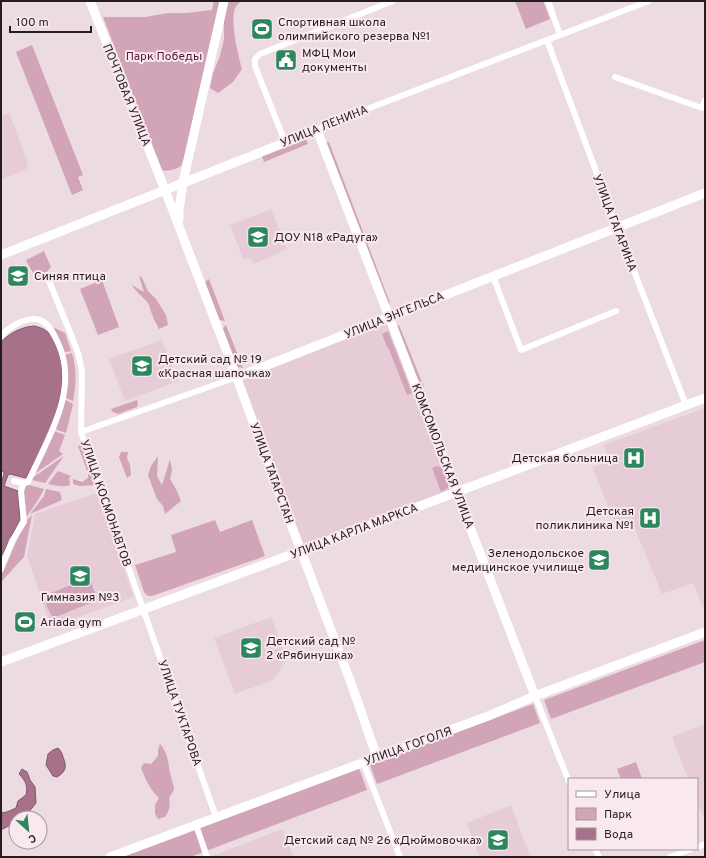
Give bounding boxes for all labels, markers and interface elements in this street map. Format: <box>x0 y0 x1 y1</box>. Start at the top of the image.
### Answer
scale bar <box>10 8 91 34</box>
text: 100 m <box>16 15 49 31</box>
place label: Спортивная школа олимпийского резерва №1 <box>278 15 430 45</box>
sports icon: Спортивная школа олимпийского резерва №1 <box>249 16 275 42</box>
street label: ПОЧТОВАЯ УЛИЦА <box>98 42 154 149</box>
place label: МФЦ Мои документы <box>302 46 367 76</box>
public building icon: МФЦ Мои документы <box>273 47 299 73</box>
park label: Парк Победы <box>126 49 202 65</box>
street label: УЛИЦА ЛЕНИНА <box>278 102 371 152</box>
street label: УЛИЦА ГАГАРИНА <box>588 172 640 274</box>
school or university icon: ДОУ N18 «Радуга» <box>245 224 271 250</box>
place label: ДОУ N18 «Радуга» <box>274 230 378 246</box>
school or university icon: Синяя птица <box>5 263 31 289</box>
place label: Синяя птица <box>34 269 106 285</box>
street label: УЛИЦА ЭНГЕЛЬСА <box>342 289 447 343</box>
place label: Детский сад № 19 «Красная шапочка» <box>158 352 271 382</box>
school or university icon: Детский сад № 19 «Красная шапочка» <box>129 353 155 379</box>
street label: КОМСОМОЛЬСКАЯ УЛИЦА <box>407 382 477 531</box>
street label: УЛИЦА ТАТАРСТАН <box>245 421 297 526</box>
street label: УЛИЦА КОСМОНАВТОВ <box>76 438 134 569</box>
hospital icon: Детская больница <box>621 445 647 471</box>
place label: Детская больница <box>512 451 618 467</box>
street label: УЛИЦА КАРЛА МАРКСА <box>288 500 420 564</box>
place label: Детская поликлиника №1 <box>536 504 634 534</box>
hospital icon: Детская поликлиника №1 <box>637 505 663 531</box>
place label: Зеленодольское медицинское училище <box>452 546 584 576</box>
school or university icon: Зеленодольское медицинское училище <box>586 547 612 573</box>
school or university icon: Гимназия №3 <box>67 563 93 589</box>
place label: Гимназия №3 <box>41 590 119 606</box>
sports icon: Ariada gym <box>12 609 38 635</box>
place label: Ariada gym <box>40 615 102 631</box>
place label: Детский сад № 2 «Рябинушка» <box>266 634 356 664</box>
school or university icon: Детский сад № 2 «Рябинушка» <box>238 635 264 661</box>
street label: УЛИЦА ТУКТАРОВА <box>153 658 205 769</box>
street label: УЛИЦА ГОГОЛЯ <box>362 724 454 770</box>
legend <box>568 778 698 850</box>
text: Улица <box>604 787 640 803</box>
text: Парк <box>604 807 632 823</box>
north arrow <box>8 810 48 850</box>
school or university icon: Детский сад № 26 «Дюймовочка» <box>485 827 511 853</box>
text: Вода <box>604 827 633 843</box>
text: С <box>26 830 38 846</box>
place label: Детский сад № 26 «Дюймовочка» <box>284 833 482 849</box>

